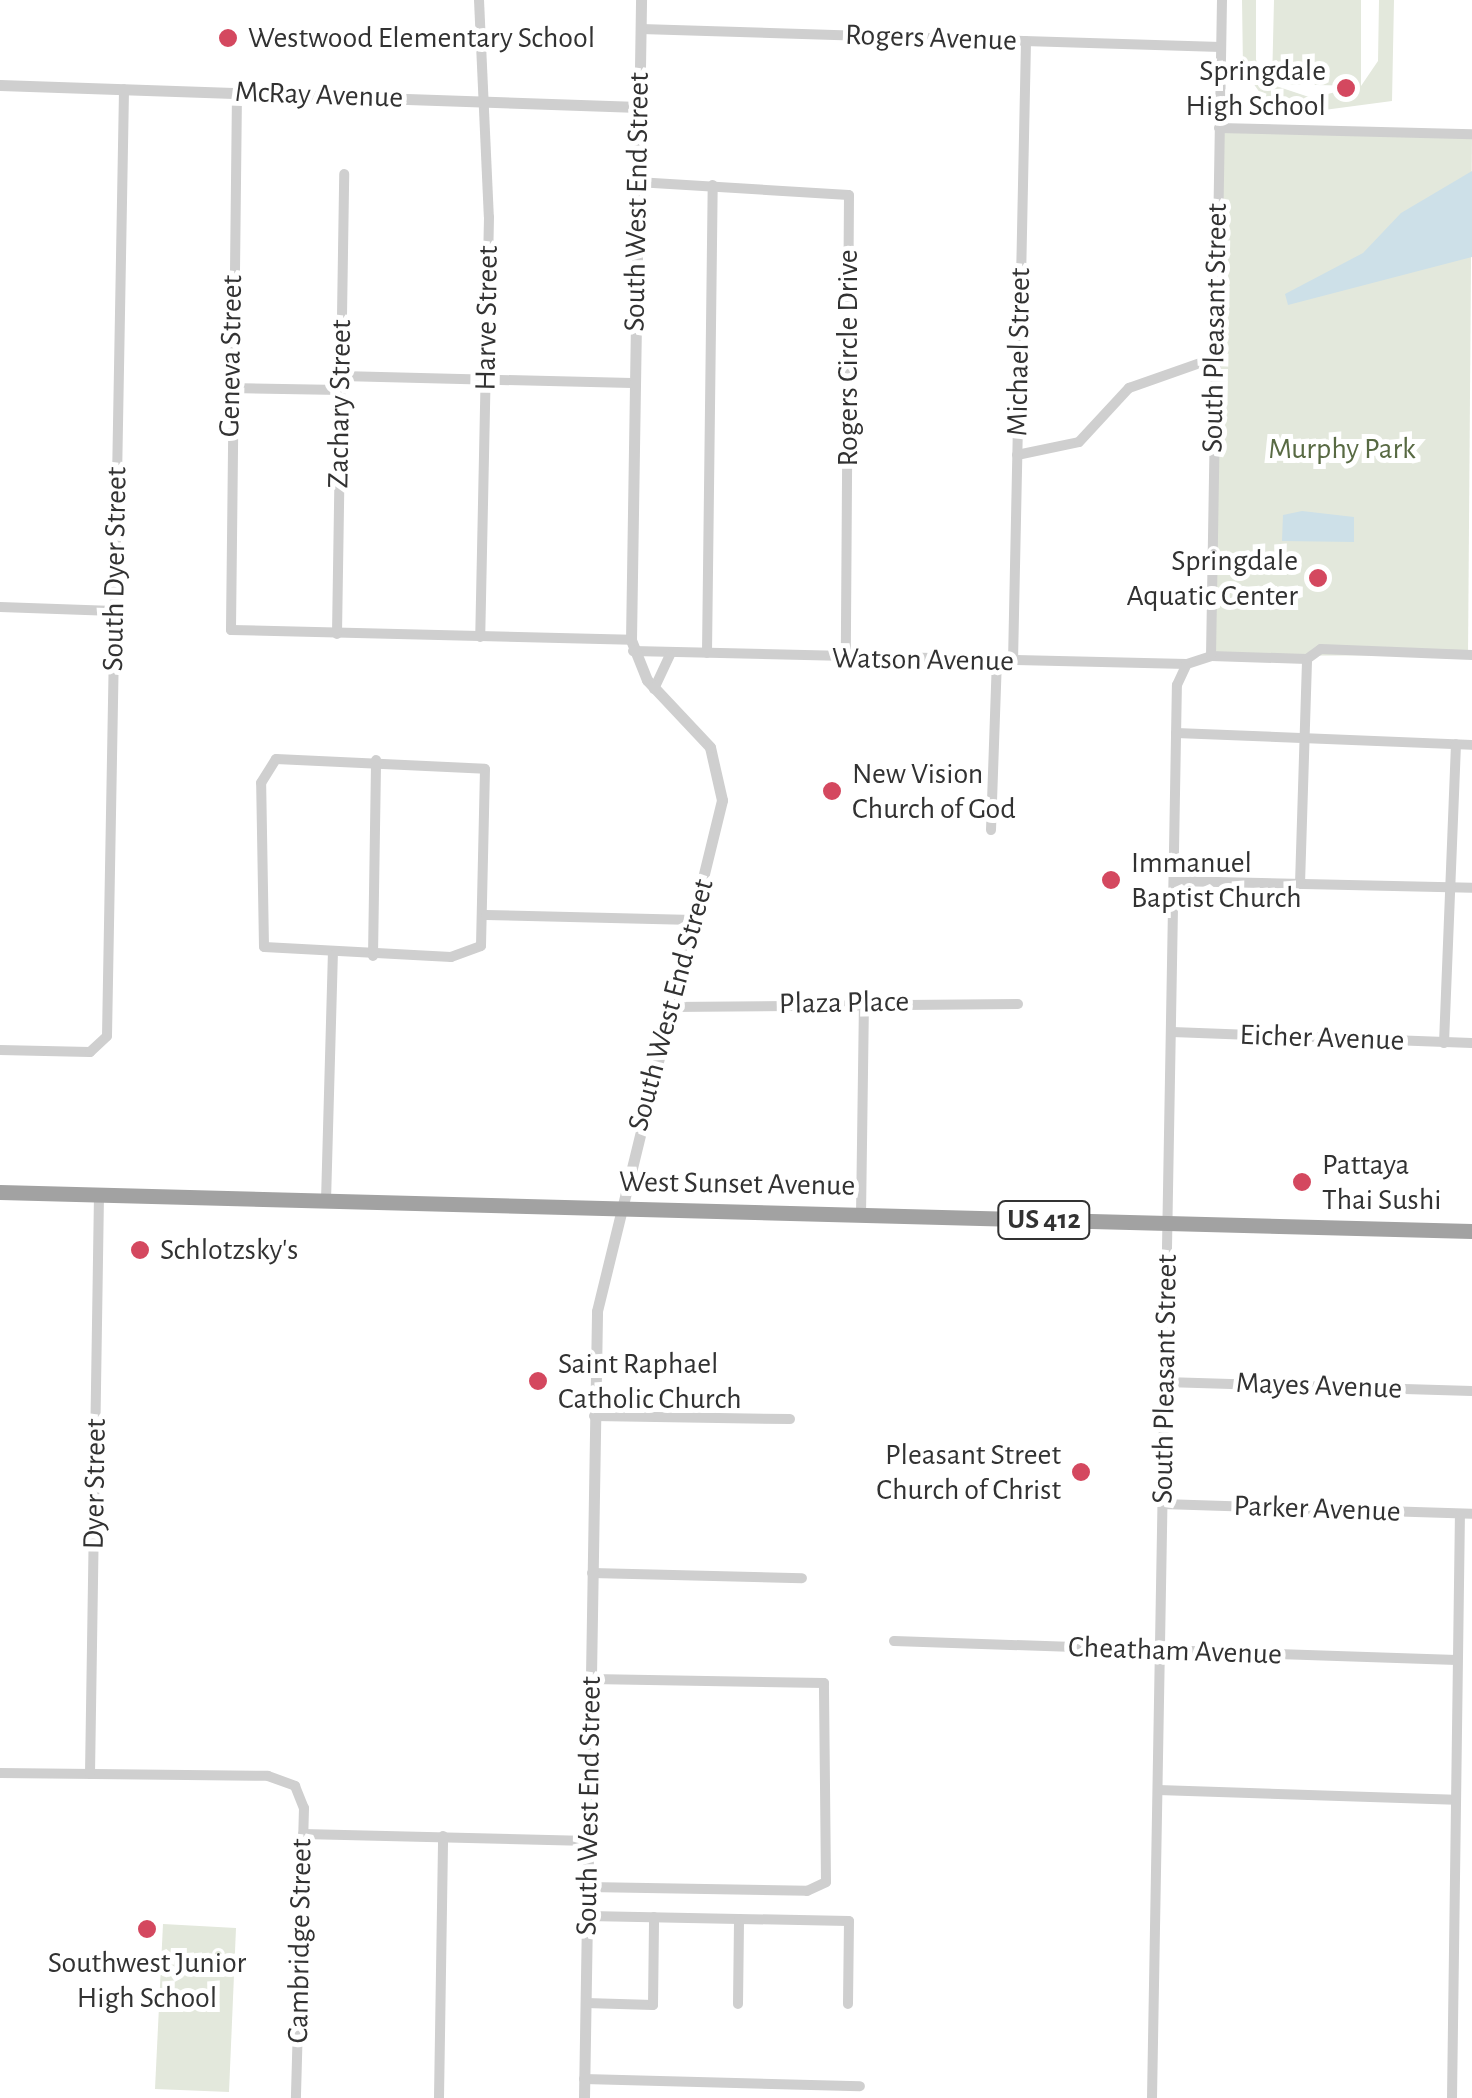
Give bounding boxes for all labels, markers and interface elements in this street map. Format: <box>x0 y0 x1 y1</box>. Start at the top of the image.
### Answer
street label: Rogers Avenue <box>844 17 1018 59</box>
place label: Westwood Elementary School <box>248 20 595 56</box>
marker: Westwood Elementary School <box>217 27 239 49</box>
place label: Springdale High School <box>1185 53 1326 124</box>
street label: South West End Street <box>617 72 657 332</box>
street label: McRay Avenue <box>234 74 404 116</box>
marker: Springdale High School <box>1335 77 1357 99</box>
street label: South Pleasant Street <box>1195 203 1235 453</box>
street label: Harve Street <box>468 245 506 391</box>
street label: Rogers Circle Drive <box>830 249 866 467</box>
street label: Michael Street <box>1000 267 1038 437</box>
street label: Geneva Street <box>212 275 250 437</box>
street label: Zachary Street <box>321 319 359 489</box>
park label: Murphy Park <box>1268 431 1416 467</box>
street label: South Dyer Street <box>95 466 135 672</box>
place label: Springdale Aquatic Center <box>1126 543 1298 614</box>
marker: Springdale Aquatic Center <box>1307 567 1329 589</box>
street label: Watson Avenue <box>832 640 1014 680</box>
place label: New Vision Church of God <box>852 756 1016 826</box>
marker: New Vision Church of God <box>821 780 843 802</box>
place label: Immanuel Baptist Church <box>1131 845 1302 916</box>
marker: Immanuel Baptist Church <box>1100 869 1122 891</box>
street label: South West End Street <box>620 875 722 1135</box>
street label: Plaza Place <box>779 984 909 1022</box>
street label: Eicher Avenue <box>1239 1017 1405 1059</box>
place label: Pattaya Thai Sushi <box>1322 1147 1441 1218</box>
street label: West Sunset Avenue <box>618 1164 856 1204</box>
marker: Pattaya Thai Sushi <box>1291 1171 1313 1193</box>
road number: US 412 <box>996 1197 1092 1243</box>
place label: Schlotzsky's <box>160 1232 298 1268</box>
marker: Schlotzsky's <box>129 1239 151 1261</box>
street label: South Pleasant Street <box>1145 1254 1185 1504</box>
place label: Saint Raphael Catholic Church <box>558 1346 742 1416</box>
street label: Mayes Avenue <box>1235 1365 1403 1407</box>
marker: Saint Raphael Catholic Church <box>527 1370 549 1392</box>
street label: Dyer Street <box>76 1418 114 1550</box>
place label: Pleasant Street Church of Christ <box>876 1437 1061 1508</box>
marker: Pleasant Street Church of Christ <box>1070 1461 1092 1483</box>
street label: Parker Avenue <box>1233 1488 1401 1530</box>
street label: Cheatham Avenue <box>1067 1629 1283 1673</box>
street label: South West End Street <box>569 1676 609 1936</box>
street label: Cambridge Street <box>280 1838 320 2044</box>
marker: Southwest Junior High School <box>136 1918 158 1940</box>
place label: Southwest Junior High School <box>48 1945 246 2016</box>

